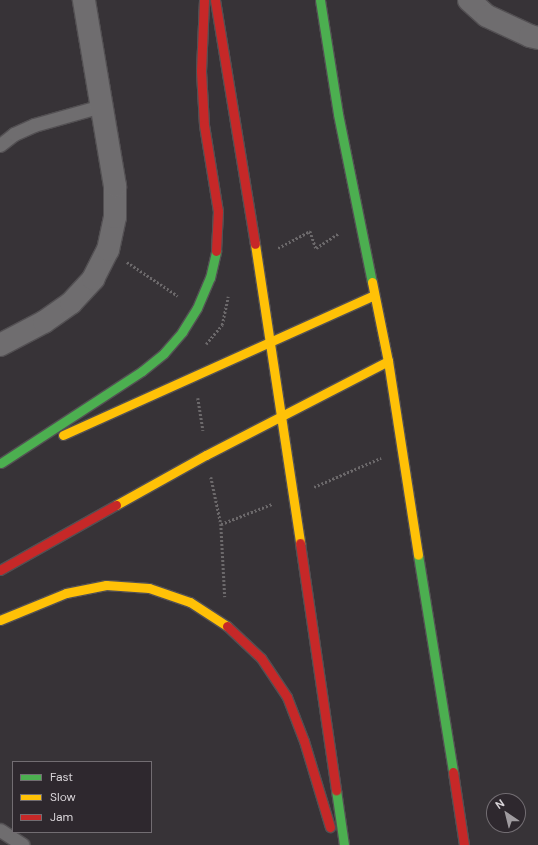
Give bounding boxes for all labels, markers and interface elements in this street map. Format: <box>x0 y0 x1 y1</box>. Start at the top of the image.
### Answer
legend <box>12 761 152 833</box>
text: Fast <box>50 769 73 785</box>
text: Slow <box>50 789 76 805</box>
north arrow <box>486 793 526 833</box>
text: N <box>492 796 507 812</box>
text: Jam <box>50 809 73 825</box>

